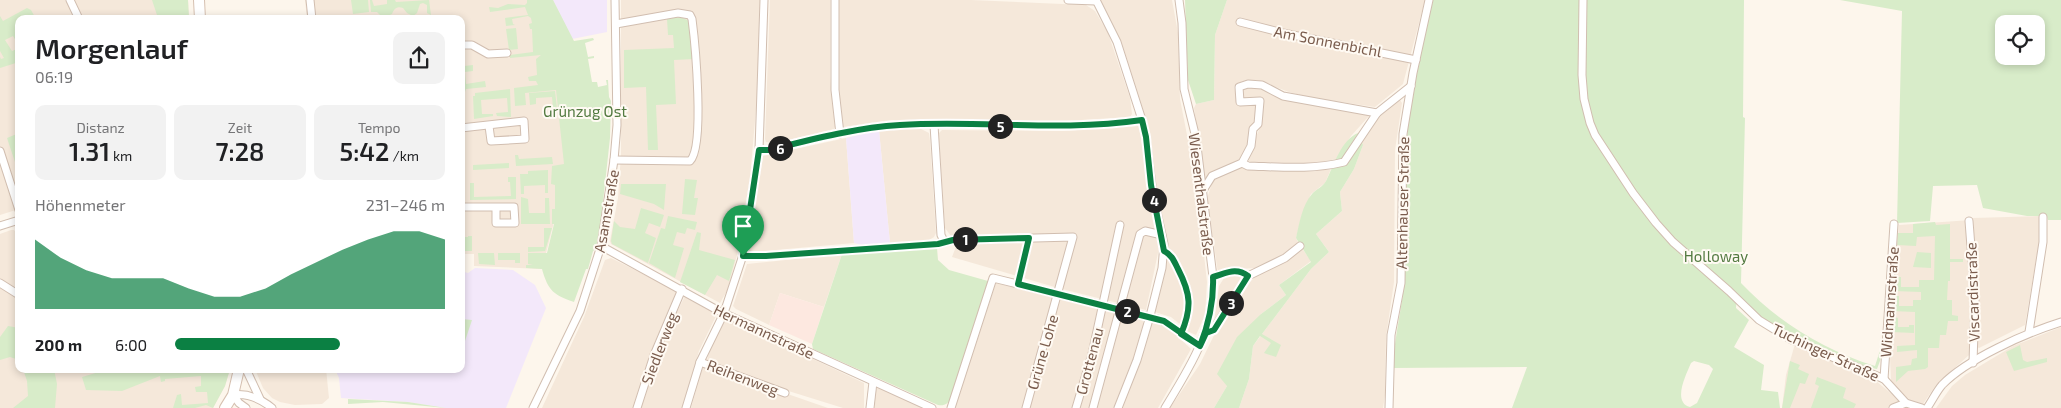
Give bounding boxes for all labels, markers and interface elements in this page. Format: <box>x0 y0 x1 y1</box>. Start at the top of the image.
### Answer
map controls <box>1995 15 2045 65</box>
button: locate <box>1995 15 2045 65</box>
street label: Am Sonnenbichl <box>1272 22 1384 60</box>
text: Morgenlauf <box>35 31 188 65</box>
button: share <box>393 32 445 84</box>
text: 06:19 <box>35 67 73 86</box>
park label: Grünzug Ost <box>543 102 627 120</box>
pin: 5 <box>988 114 1012 138</box>
text: 5 <box>997 118 1004 135</box>
text: Distanz <box>77 119 125 136</box>
text: Zeit <box>228 119 252 136</box>
text: Tempo <box>358 119 401 136</box>
street label: Wiesenthalstraße <box>1186 132 1218 256</box>
text: 1.31 <box>69 136 110 166</box>
text: 7:28 <box>216 136 264 166</box>
text: 5:42 <box>340 136 389 166</box>
pin: 6 <box>768 136 792 160</box>
street label: Altenhauser Straße <box>1392 136 1412 270</box>
text: 6 <box>776 140 785 157</box>
text: km <box>110 147 132 164</box>
text: /km <box>389 147 419 164</box>
street label: Asamstraße <box>590 168 622 254</box>
pin: 4 <box>1142 188 1166 212</box>
text: 4 <box>1150 192 1159 209</box>
text: Höhenmeter <box>35 195 126 214</box>
text: 231–246 m <box>366 195 445 214</box>
pin <box>722 205 764 256</box>
icon: arrive <box>729 212 757 240</box>
pin: 1 <box>952 226 978 252</box>
text: 1 <box>962 231 969 248</box>
street label: Viscardistraße <box>1961 242 1983 342</box>
street label: Widmannstraße <box>1876 246 1902 358</box>
park label: Holloway <box>1684 247 1748 265</box>
pin: 3 <box>1218 290 1244 316</box>
text: 3 <box>1228 295 1235 312</box>
pin: 2 <box>1114 298 1140 324</box>
street label: Hermannstraße <box>711 300 817 362</box>
text: 2 <box>1123 303 1132 320</box>
street label: Siedlerweg <box>637 309 681 387</box>
street label: Grüne Lohe <box>1023 312 1061 392</box>
street label: Tuchinger Straße <box>1769 319 1883 385</box>
street label: Grottenau <box>1071 325 1107 397</box>
text: 200 m <box>35 335 82 354</box>
text: 6:00 <box>115 335 147 354</box>
street label: Reihenweg <box>705 355 782 399</box>

